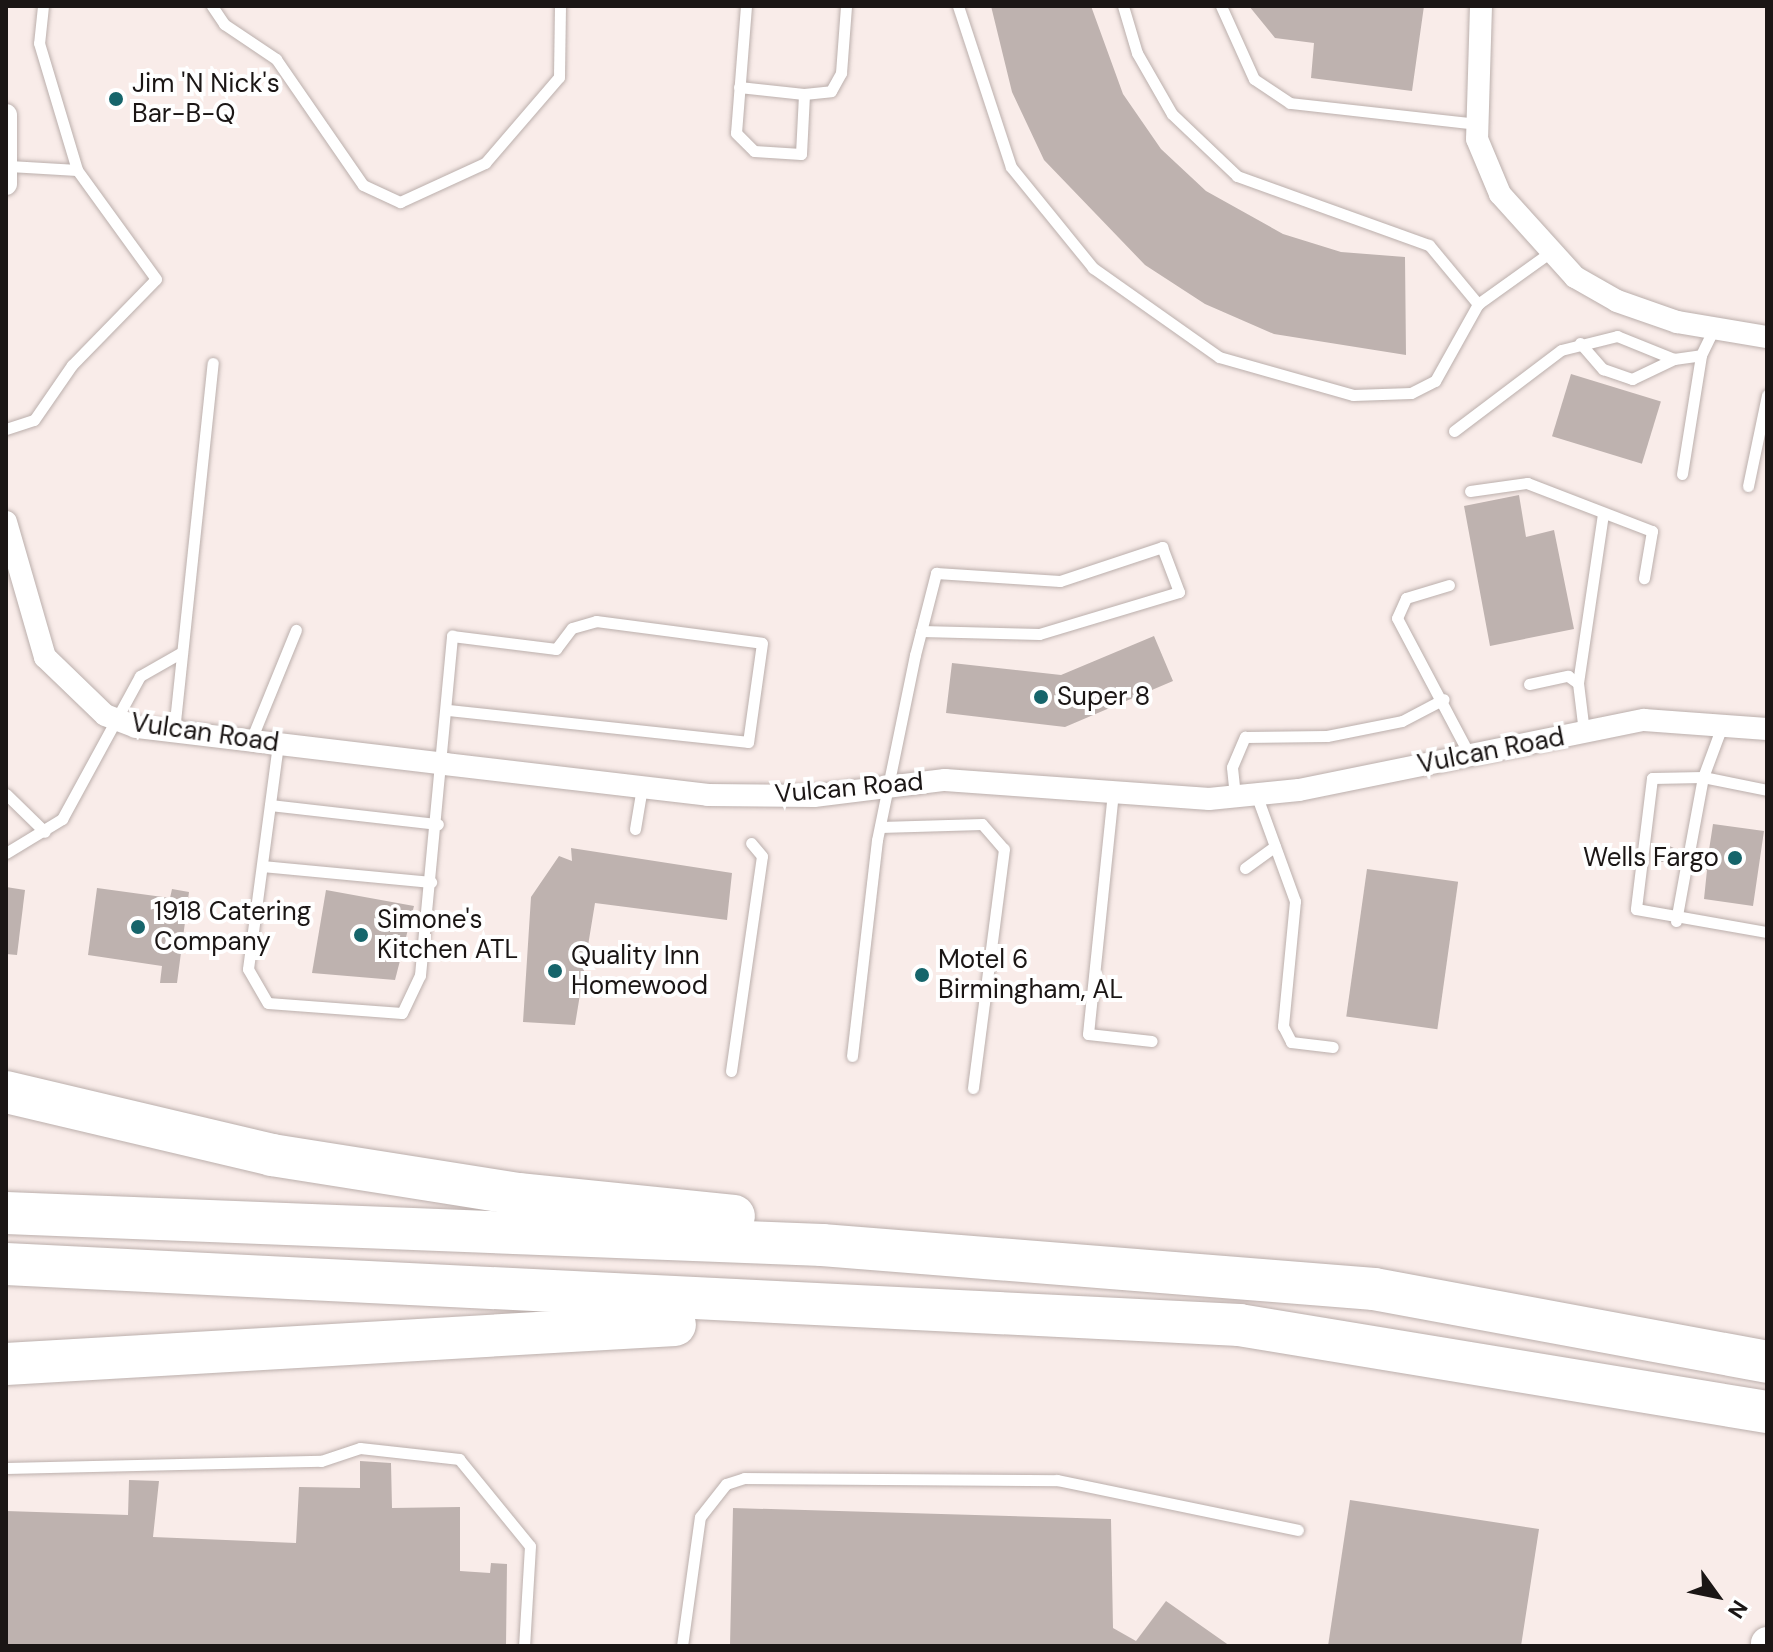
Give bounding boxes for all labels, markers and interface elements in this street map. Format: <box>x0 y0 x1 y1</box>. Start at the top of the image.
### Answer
place label: Jim 'N Nick's Bar-B-Q <box>132 68 280 130</box>
marker: Jim 'N Nick's Bar-B-Q <box>107 90 125 108</box>
place label: Super 8 <box>1057 681 1150 713</box>
marker: Super 8 <box>1032 688 1050 706</box>
street label: Vulcan Road <box>129 707 281 759</box>
street label: Vulcan Road <box>1415 721 1567 781</box>
street label: Vulcan Road <box>773 766 925 810</box>
place label: Wells Fargo <box>1583 842 1719 874</box>
marker: Wells Fargo <box>1726 849 1744 867</box>
place label: 1918 Catering Company <box>154 896 311 958</box>
place label: Simone's Kitchen ATL <box>377 904 518 966</box>
marker: 1918 Catering Company <box>129 918 147 936</box>
marker: Simone's Kitchen ATL <box>352 926 370 944</box>
place label: Quality Inn Homewood <box>571 940 708 1002</box>
place label: Motel 6 Birmingham, AL <box>938 944 1123 1006</box>
marker: Quality Inn Homewood <box>546 962 564 980</box>
marker: Motel 6 Birmingham, AL <box>913 966 931 984</box>
north arrow <box>1677 1556 1757 1636</box>
text: N <box>1721 1595 1754 1624</box>

